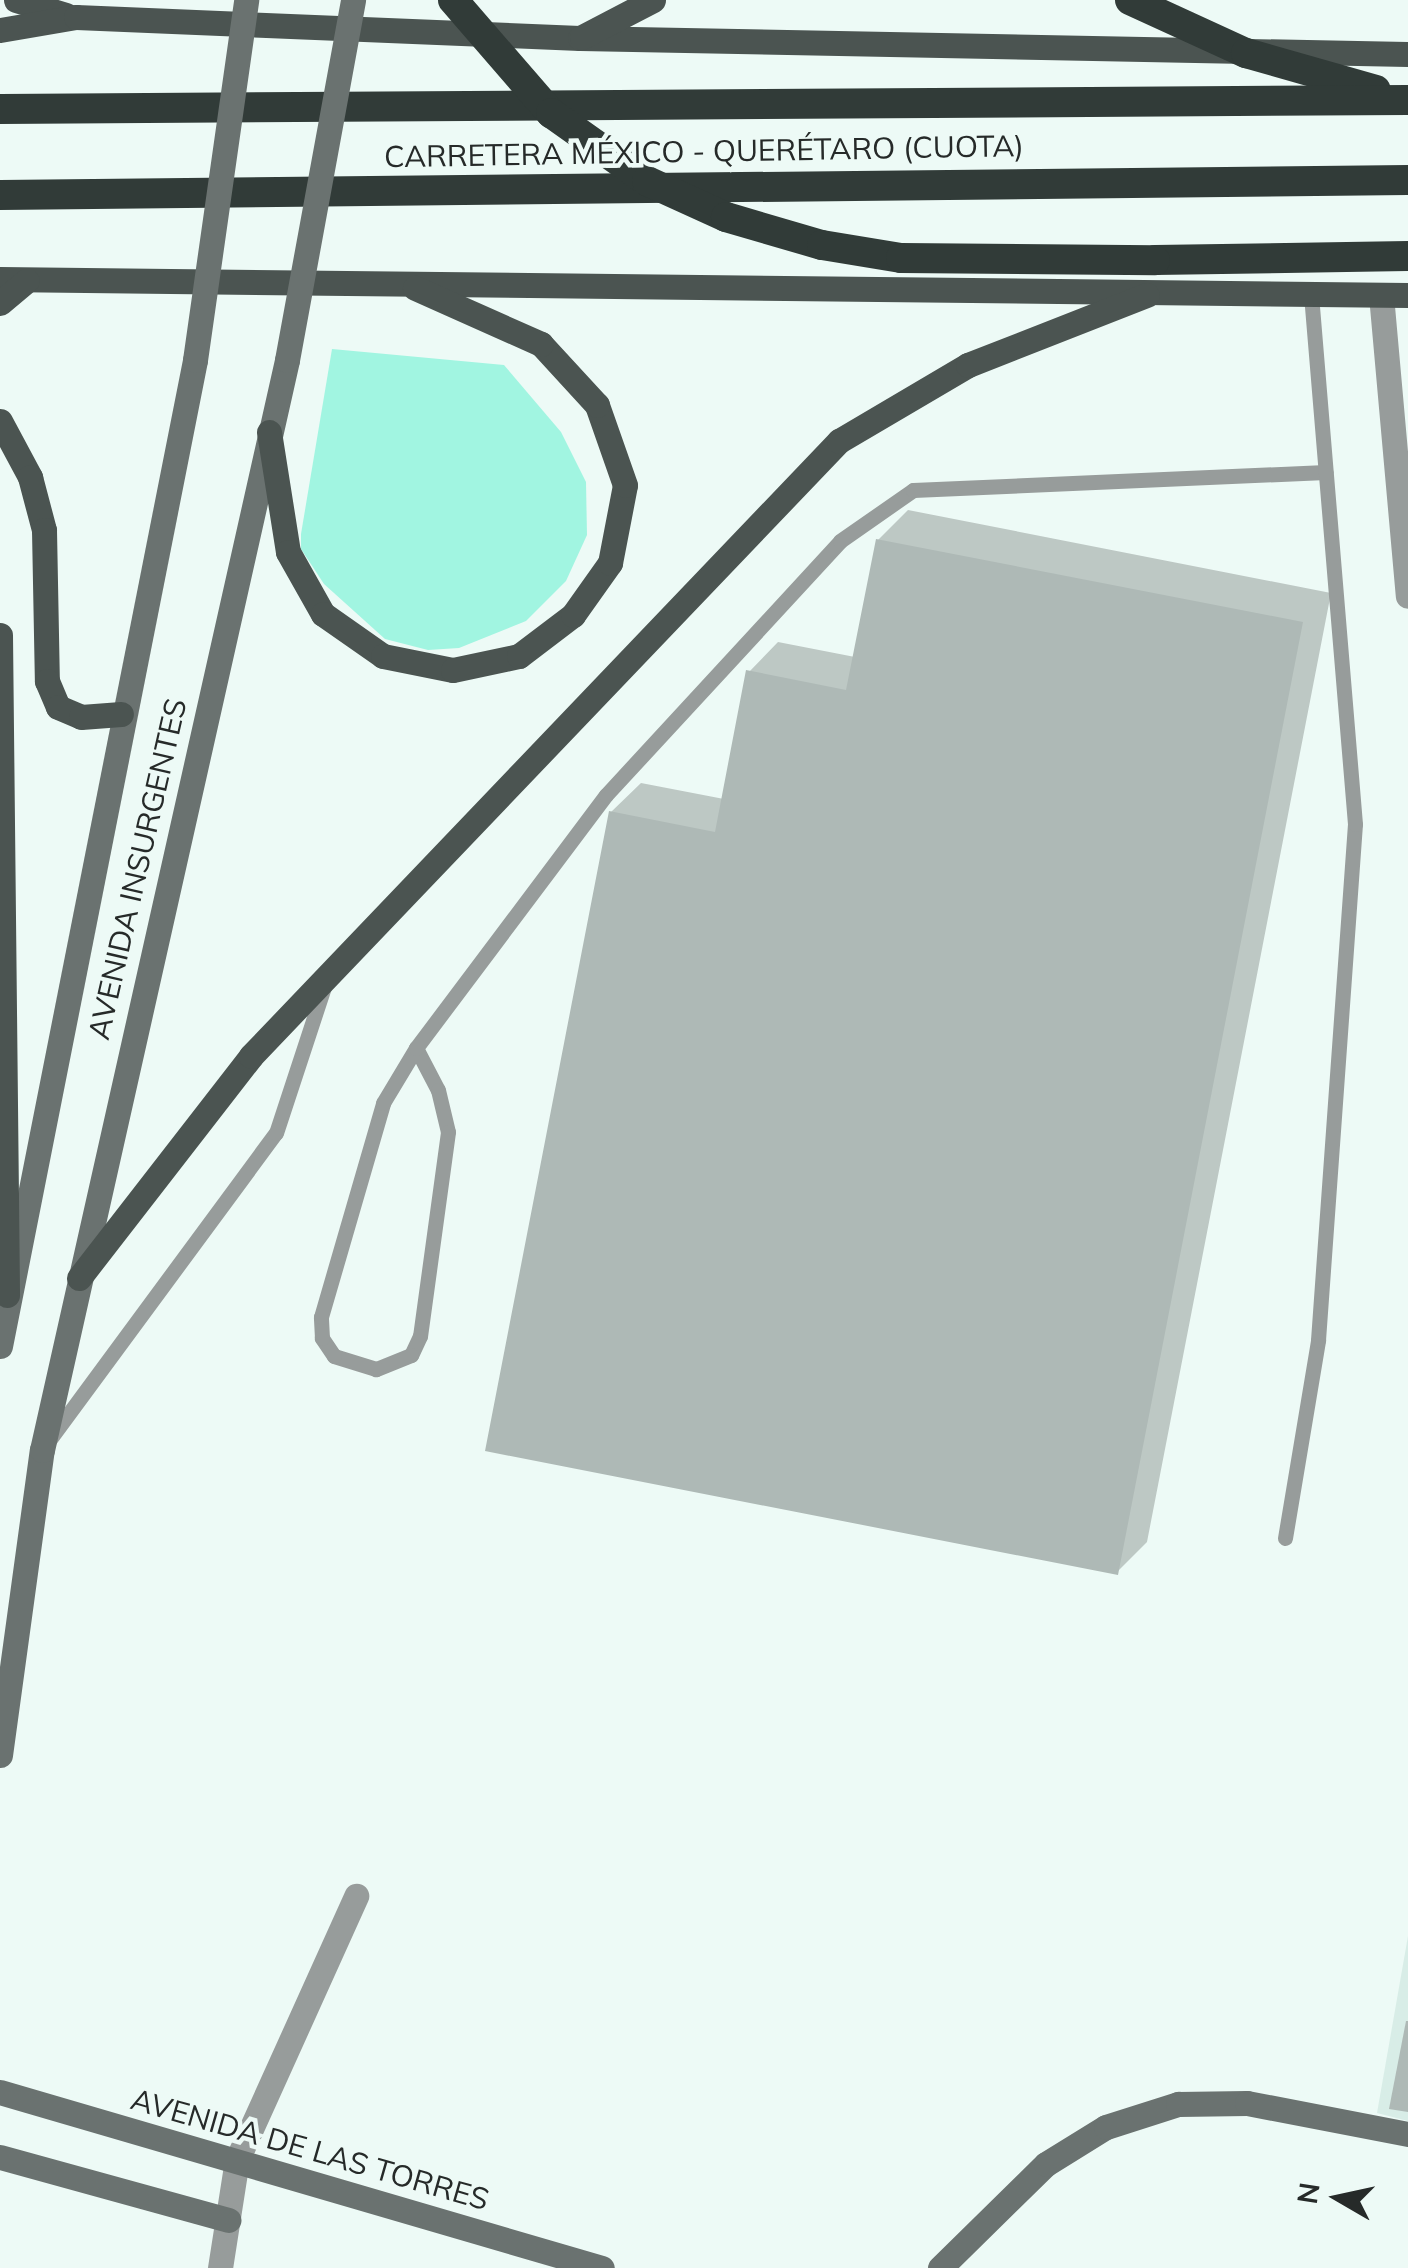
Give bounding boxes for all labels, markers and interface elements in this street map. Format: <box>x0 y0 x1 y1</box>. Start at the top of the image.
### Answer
street label: CARRETERA MÉXICO - QUERÉTARO (CUOTA) <box>384 127 1024 175</box>
street label: AVENIDA INSURGENTES <box>80 695 194 1043</box>
street label: AVENIDA DE LAS TORRES <box>127 2081 493 2217</box>
north arrow <box>1288 2148 1388 2248</box>
text: N <box>1289 2180 1327 2206</box>

